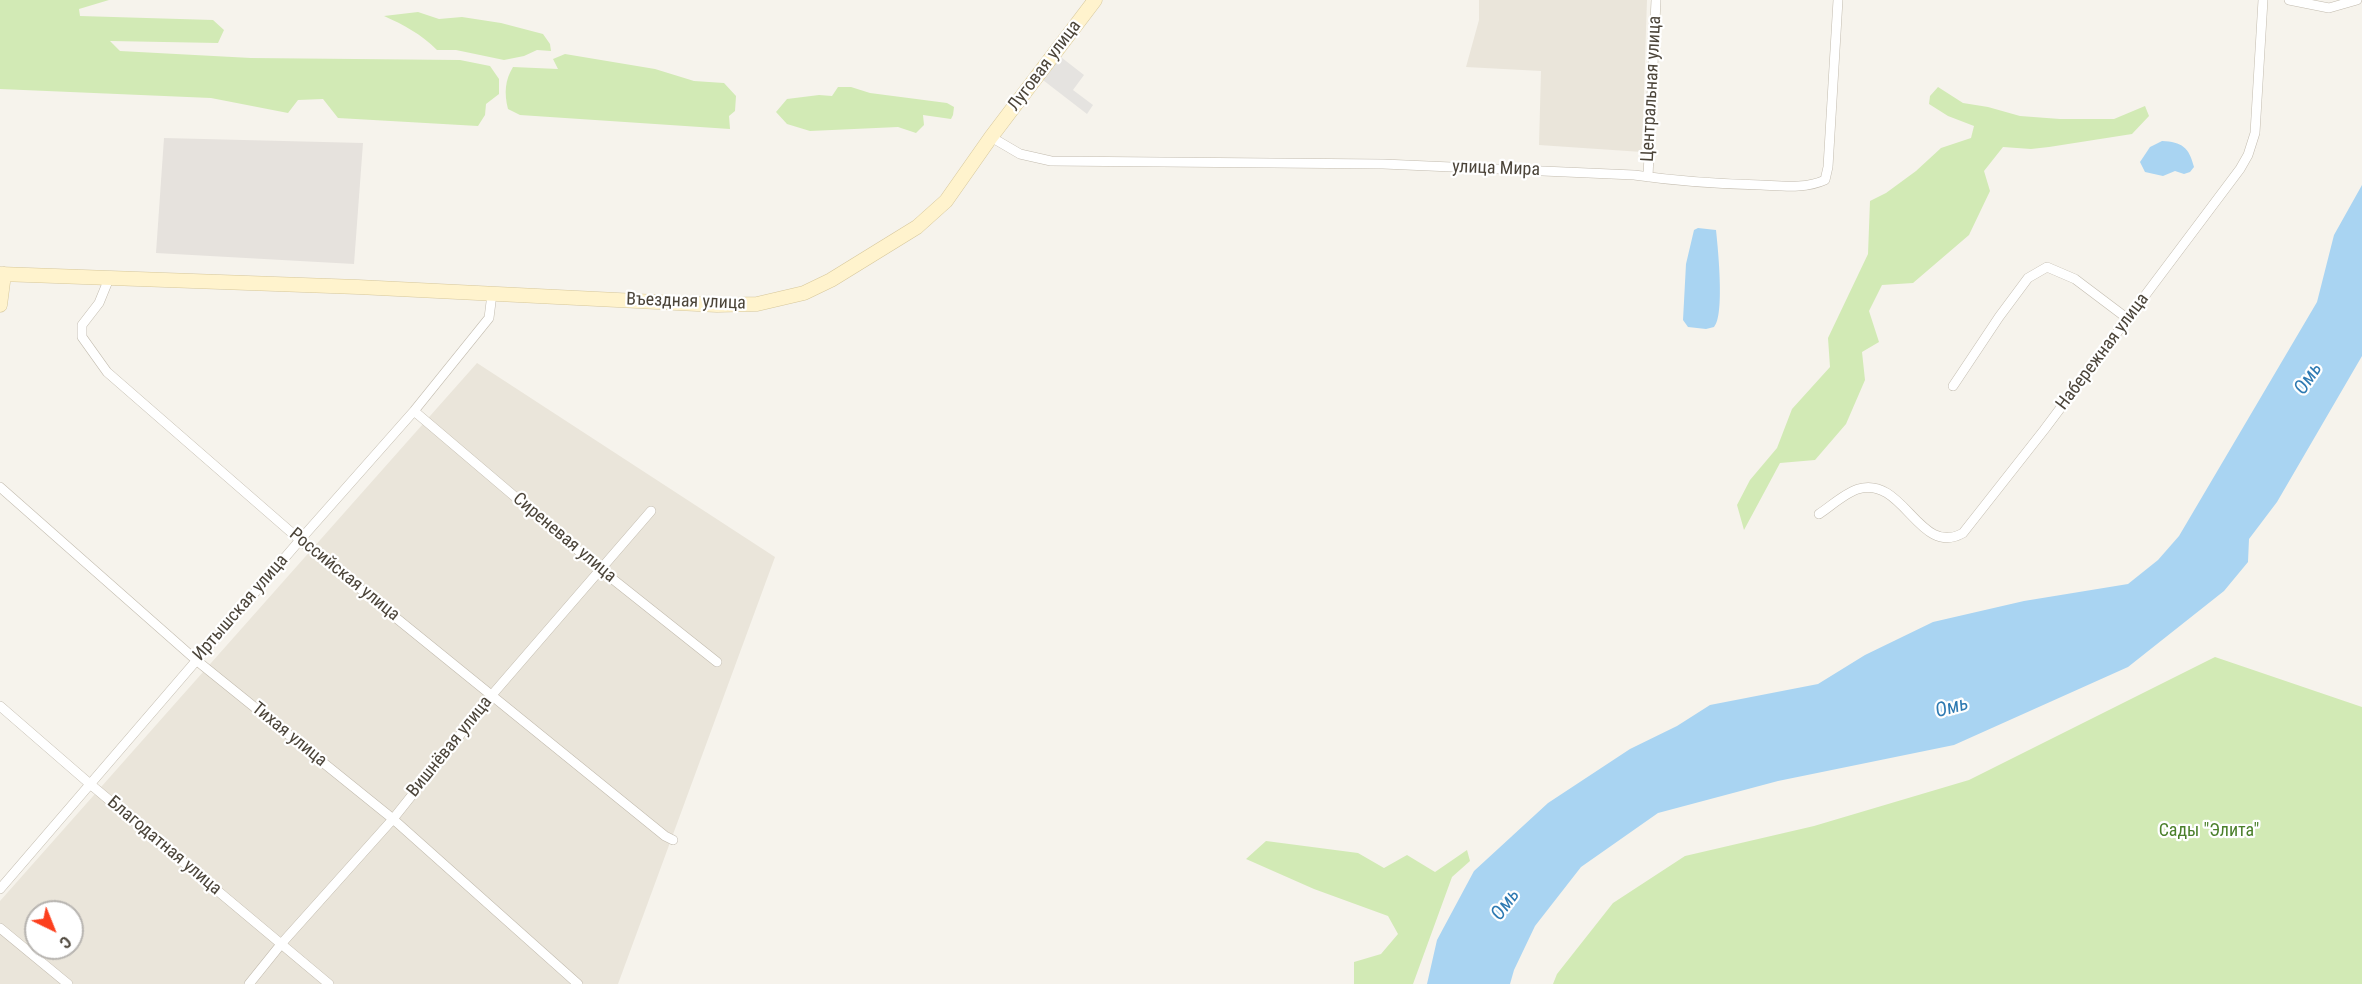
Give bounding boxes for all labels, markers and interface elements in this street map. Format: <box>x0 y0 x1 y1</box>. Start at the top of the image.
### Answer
street label: Центральная улица <box>1637 15 1667 163</box>
street label: Луговая улица <box>1004 16 1086 116</box>
street label: улица Мира <box>1452 157 1540 181</box>
street label: Въездная улица <box>626 289 746 315</box>
street label: Набережная улица <box>2052 289 2154 415</box>
water label: Омь <box>2290 358 2328 400</box>
street label: Сиреневая улица <box>508 488 620 588</box>
street label: Российская улица <box>284 524 404 626</box>
street label: Иртышская улица <box>189 550 293 666</box>
street label: Вишнёвая улица <box>403 692 497 802</box>
water label: Омь <box>1933 692 1971 724</box>
street label: Тихая улица <box>247 698 331 772</box>
street label: Благодатная улица <box>102 792 226 900</box>
park label: Сады "Элита" <box>2159 820 2259 842</box>
water label: Омь <box>1486 884 1526 926</box>
north arrow <box>24 900 84 960</box>
text: С <box>55 932 75 952</box>

